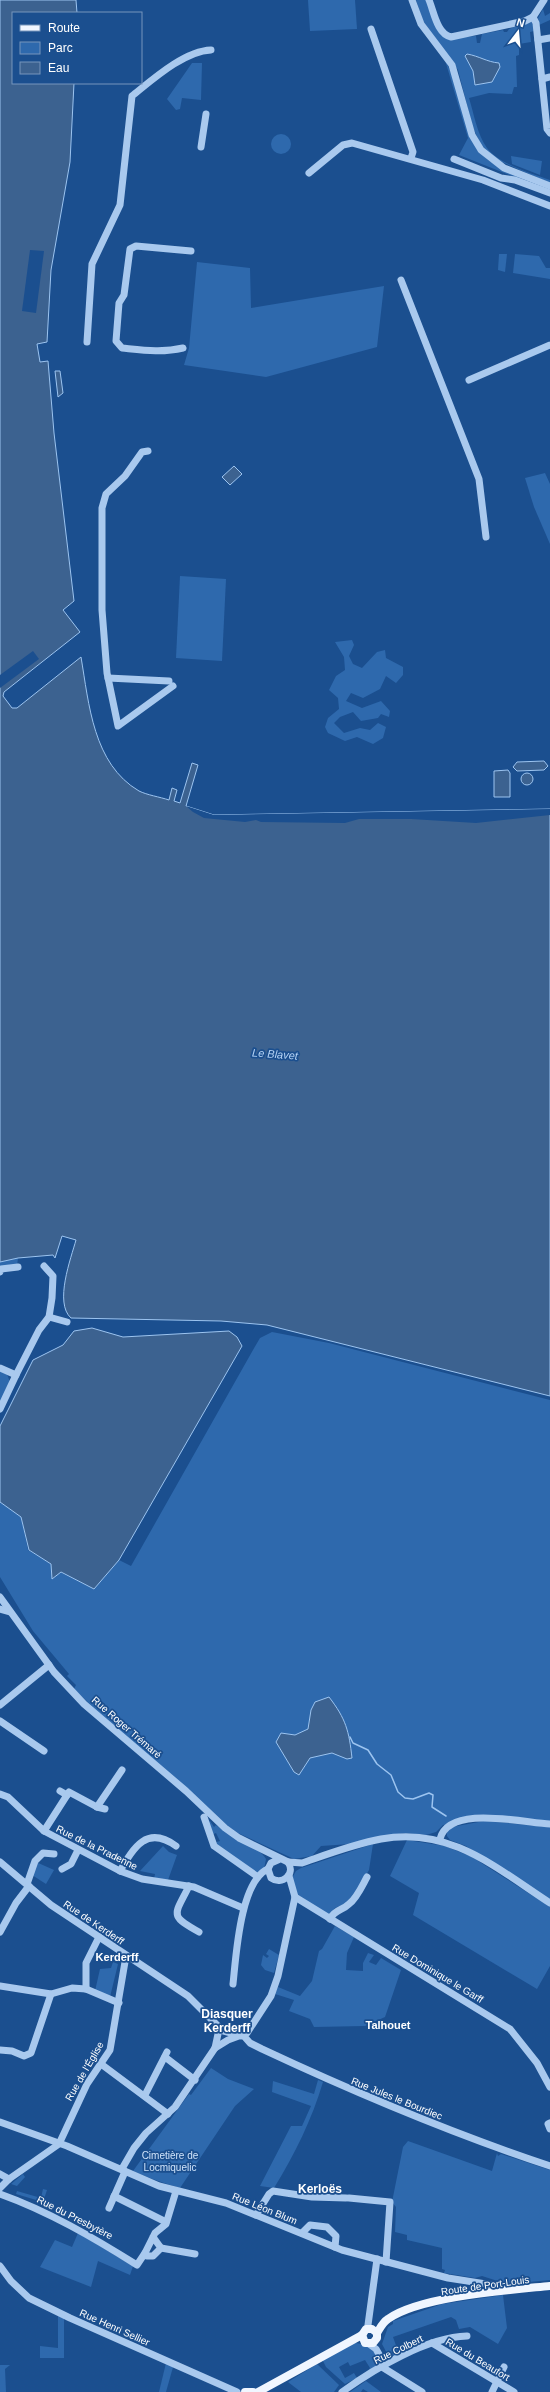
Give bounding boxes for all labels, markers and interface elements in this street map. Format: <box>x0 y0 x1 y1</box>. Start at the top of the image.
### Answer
legend <box>12 12 142 84</box>
north arrow <box>498 12 538 52</box>
text: N <box>515 16 526 29</box>
text: Route <box>48 21 80 35</box>
text: Parc <box>48 41 73 55</box>
text: Eau <box>48 61 69 75</box>
water label: Le Blavet <box>252 1046 299 1062</box>
street label: Rue Roger Trémaré <box>90 1694 164 1761</box>
street label: Rue de la Pradenne <box>54 1823 140 1872</box>
street label: Rue de Kerderff <box>61 1898 126 1947</box>
street label: Rue Dominique le Garff <box>390 1942 485 2005</box>
district label: Kerderff <box>96 1951 139 1963</box>
district label: Diasquer Kerderff <box>201 2007 253 2035</box>
district label: Talhouet <box>365 2019 411 2031</box>
street label: Rue de l'Église <box>62 2039 106 2103</box>
street label: Rue Jules le Bourdiec <box>350 2075 444 2122</box>
park label: Cimetière de Locmiquelic <box>142 2150 199 2173</box>
district label: Kerloës <box>298 2182 342 2196</box>
street label: Rue Léon Blum <box>231 2190 299 2226</box>
street label: Rue du Presbytère <box>35 2194 115 2241</box>
street label: Route de Port-Louis <box>440 2274 530 2297</box>
street label: Rue Henri Sellier <box>78 2307 152 2348</box>
street label: Rue Colbert <box>372 2333 425 2366</box>
street label: Rue du Beaufort <box>444 2336 512 2383</box>

